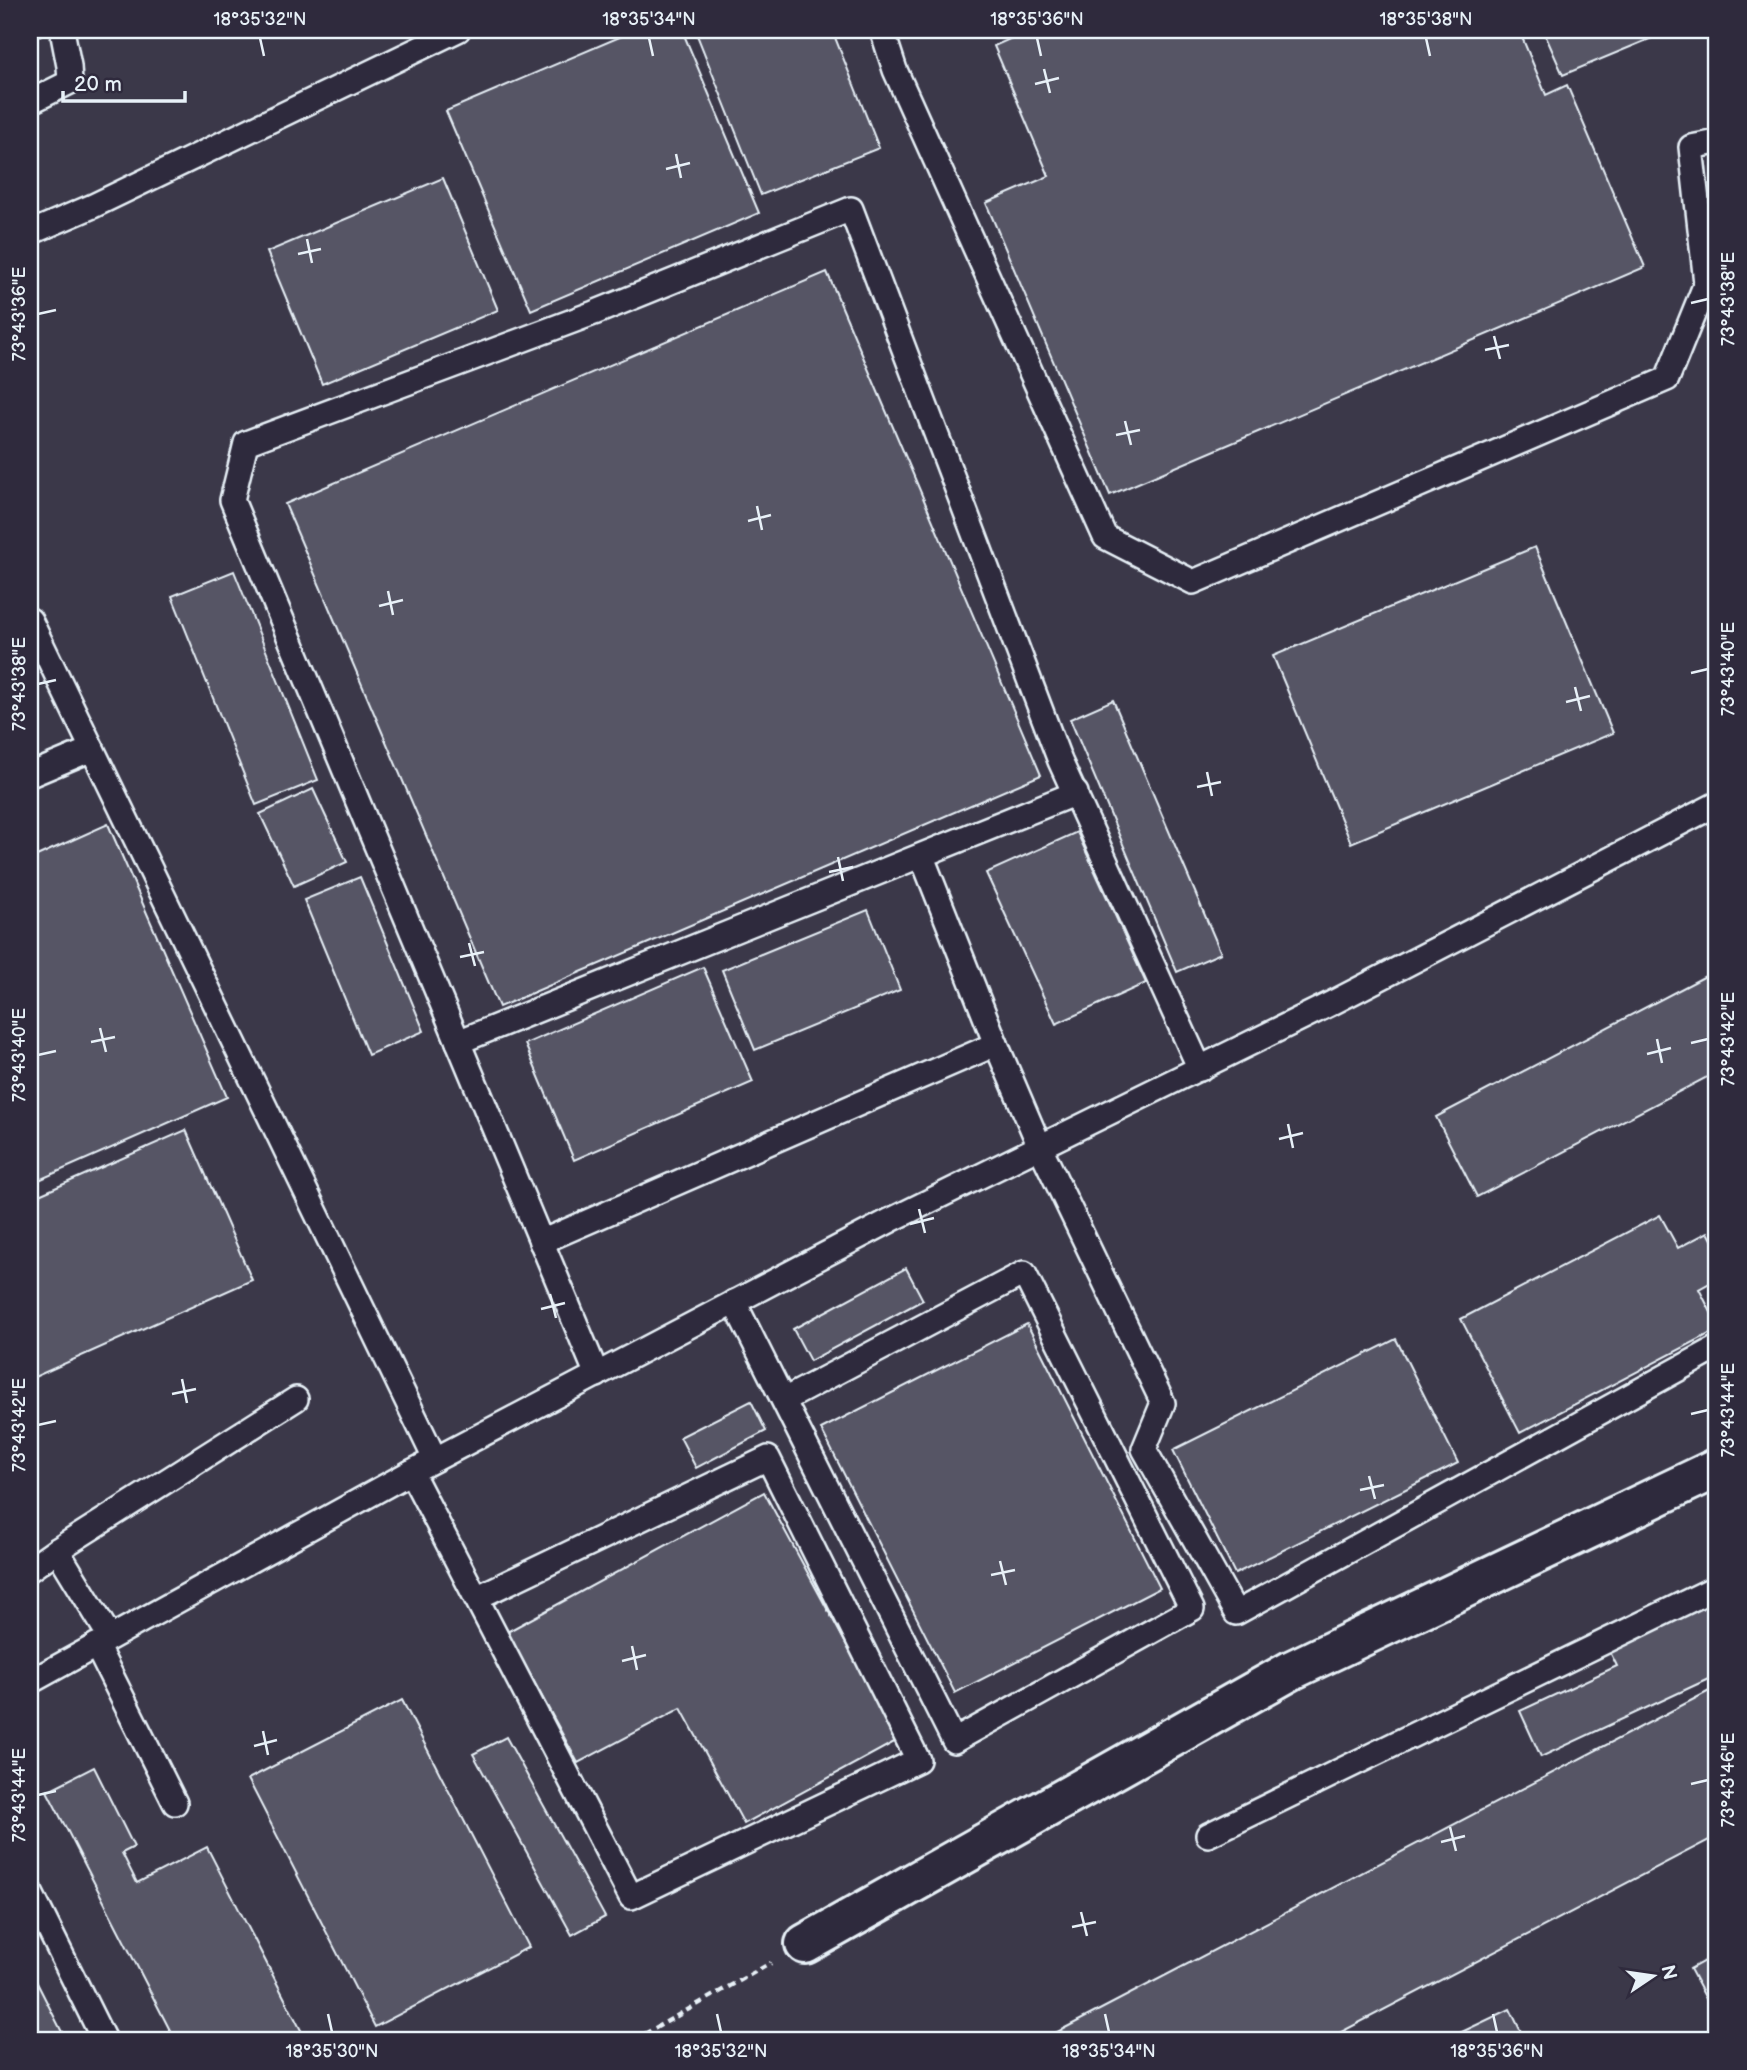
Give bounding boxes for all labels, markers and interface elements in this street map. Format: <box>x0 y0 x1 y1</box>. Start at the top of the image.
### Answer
text: 18°35'32"N <box>213 9 307 30</box>
text: 18°35'34"N <box>602 9 696 30</box>
text: 18°35'36"N <box>990 9 1084 30</box>
text: 18°35'38"N <box>1380 9 1473 30</box>
scale bar <box>63 60 186 104</box>
text: 20 m <box>74 72 122 97</box>
text: 73°43'38"E <box>1718 252 1739 346</box>
text: 73°43'36"E <box>9 267 30 361</box>
text: 73°43'40"E <box>1718 622 1739 716</box>
text: 73°43'38"E <box>9 637 30 731</box>
text: 73°43'42"E <box>1718 992 1739 1086</box>
text: 73°43'40"E <box>9 1008 30 1102</box>
text: 73°43'44"E <box>1718 1363 1739 1457</box>
text: 73°43'42"E <box>9 1378 30 1472</box>
text: 73°43'46"E <box>1718 1733 1739 1827</box>
text: 73°43'44"E <box>9 1748 30 1842</box>
north arrow <box>1618 1940 1688 2010</box>
text: N <box>1655 1963 1681 1982</box>
text: 18°35'30"N <box>285 2041 379 2062</box>
text: 18°35'32"N <box>674 2041 768 2062</box>
text: 18°35'34"N <box>1062 2041 1156 2062</box>
text: 18°35'36"N <box>1450 2041 1544 2062</box>

